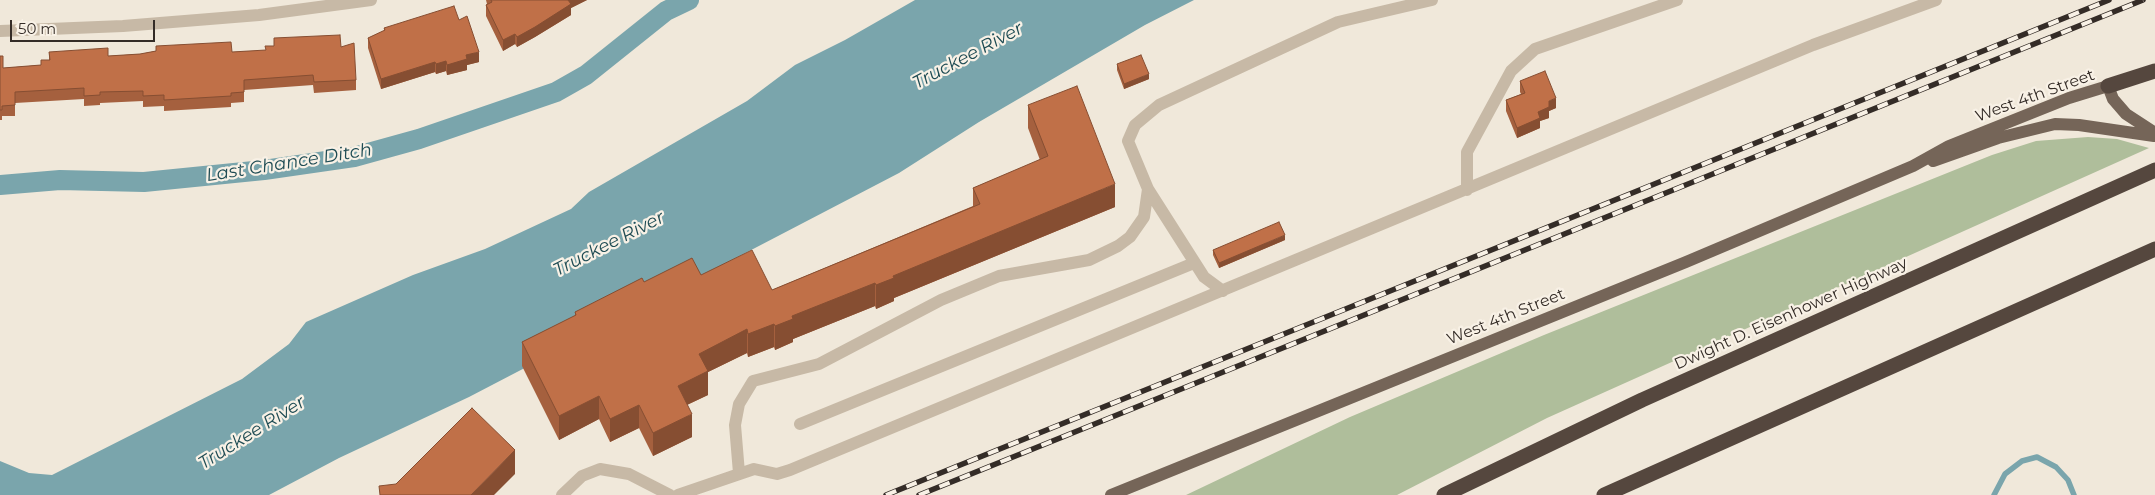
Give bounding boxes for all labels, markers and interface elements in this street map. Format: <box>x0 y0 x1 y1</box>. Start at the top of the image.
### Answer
scale bar <box>12 10 158 42</box>
water label: Truckee River <box>909 18 1027 94</box>
text: 50 m <box>18 19 56 38</box>
street label: West 4th Street <box>1973 66 2097 126</box>
water label: Last Chance Ditch <box>205 139 373 187</box>
water label: Truckee River <box>550 207 668 281</box>
street label: Dwight D. Eisenhower Highway <box>1672 254 1910 374</box>
street label: West 4th Street <box>1444 285 1568 349</box>
water label: Truckee River <box>195 392 309 474</box>

